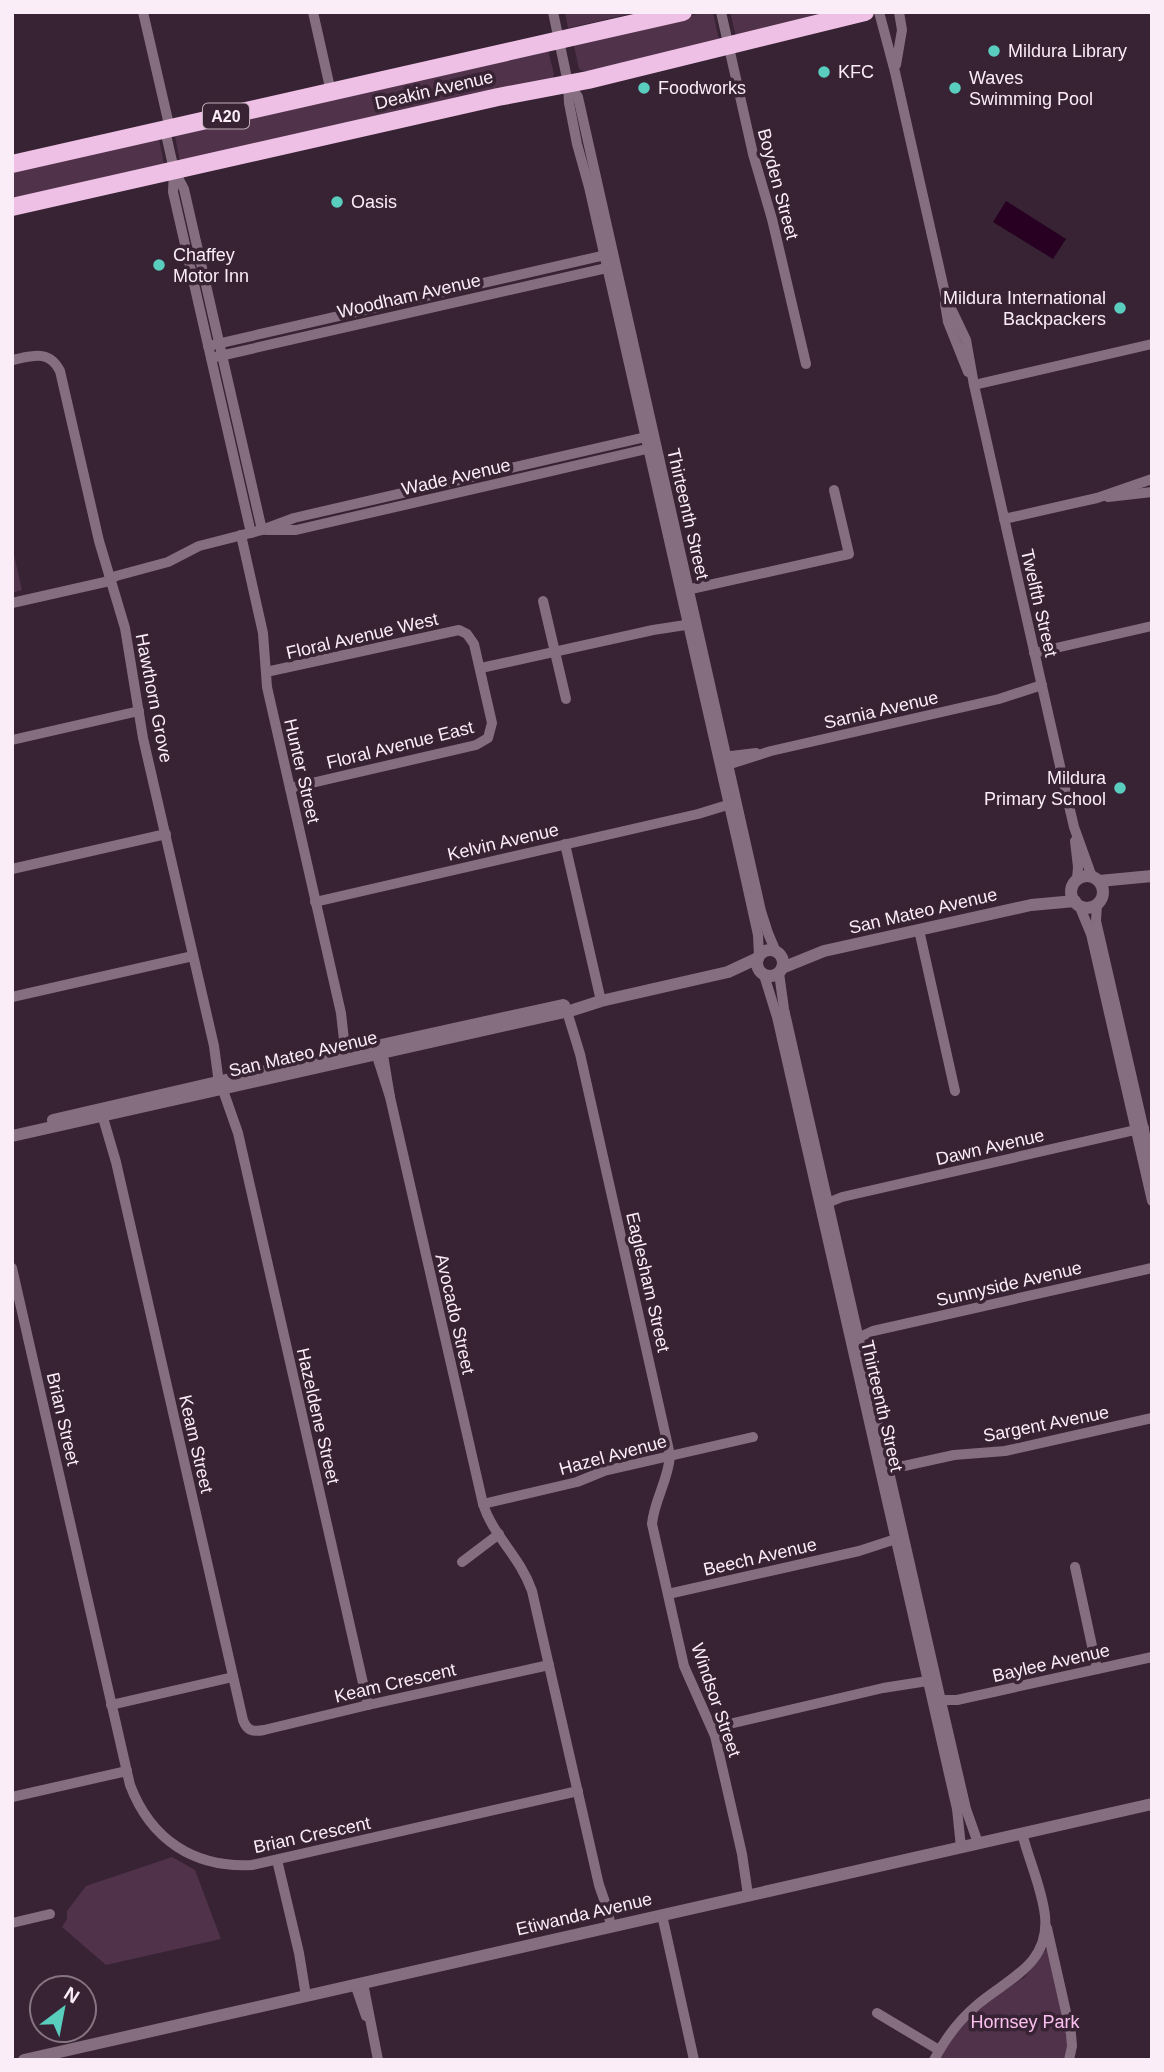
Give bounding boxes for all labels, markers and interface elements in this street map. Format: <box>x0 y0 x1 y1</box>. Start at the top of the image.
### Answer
place label: Mildura Library <box>1008 41 1127 61</box>
marker: Mildura Library <box>986 43 1002 59</box>
place label: KFC <box>838 62 874 82</box>
marker: KFC <box>816 64 832 80</box>
street label: Deakin Avenue <box>373 67 495 113</box>
place label: Waves Swimming Pool <box>969 68 1093 109</box>
place label: Foodworks <box>658 78 746 98</box>
marker: Foodworks <box>636 80 652 96</box>
marker: Waves Swimming Pool <box>947 80 963 96</box>
road number: A20 <box>203 104 249 128</box>
street label: Boyden Street <box>754 126 802 242</box>
place label: Oasis <box>351 192 397 212</box>
marker: Oasis <box>329 194 345 210</box>
place label: Chaffey Motor Inn <box>173 245 249 286</box>
marker: Chaffey Motor Inn <box>151 257 167 273</box>
street label: Woodham Avenue <box>335 270 483 322</box>
place label: Mildura International Backpackers <box>943 288 1106 329</box>
marker: Mildura International Backpackers <box>1112 300 1128 316</box>
street label: Thirteenth Street <box>663 446 713 582</box>
street label: Wade Avenue <box>400 455 512 499</box>
street label: Twelfth Street <box>1017 547 1061 659</box>
street label: Floral Avenue West <box>284 609 440 663</box>
street label: Hawthorn Grove <box>132 632 176 764</box>
street label: Sarnia Avenue <box>822 687 940 733</box>
street label: Hunter Street <box>280 717 324 825</box>
street label: Floral Avenue East <box>324 717 476 773</box>
place label: Mildura Primary School <box>984 768 1107 809</box>
marker: Mildura Primary School <box>1112 780 1128 796</box>
street label: Kelvin Avenue <box>445 819 561 865</box>
street label: San Mateo Avenue <box>847 884 999 938</box>
street label: San Mateo Avenue <box>227 1027 379 1081</box>
street label: Dawn Avenue <box>934 1125 1046 1169</box>
street label: Eaglesham Street <box>622 1210 674 1354</box>
street label: Avocado Street <box>431 1252 479 1376</box>
street label: Sunnyside Avenue <box>934 1258 1084 1310</box>
street label: Thirteenth Street <box>857 1338 907 1474</box>
street label: Hazeldene Street <box>293 1346 343 1486</box>
street label: Brian Street <box>43 1370 83 1468</box>
street label: Keam Street <box>175 1393 217 1495</box>
street label: Sargent Avenue <box>981 1402 1111 1446</box>
street label: Hazel Avenue <box>557 1431 669 1479</box>
street label: Beech Avenue <box>701 1534 819 1580</box>
street label: Windsor Street <box>687 1640 745 1760</box>
street label: Baylee Avenue <box>990 1640 1112 1686</box>
street label: Keam Crescent <box>332 1659 458 1707</box>
street label: Brian Crescent <box>252 1813 372 1857</box>
street label: Etiwanda Avenue <box>514 1889 654 1939</box>
north arrow <box>28 1974 98 2044</box>
text: N <box>60 1982 83 2008</box>
park label: Hornsey Park <box>970 2012 1081 2032</box>

